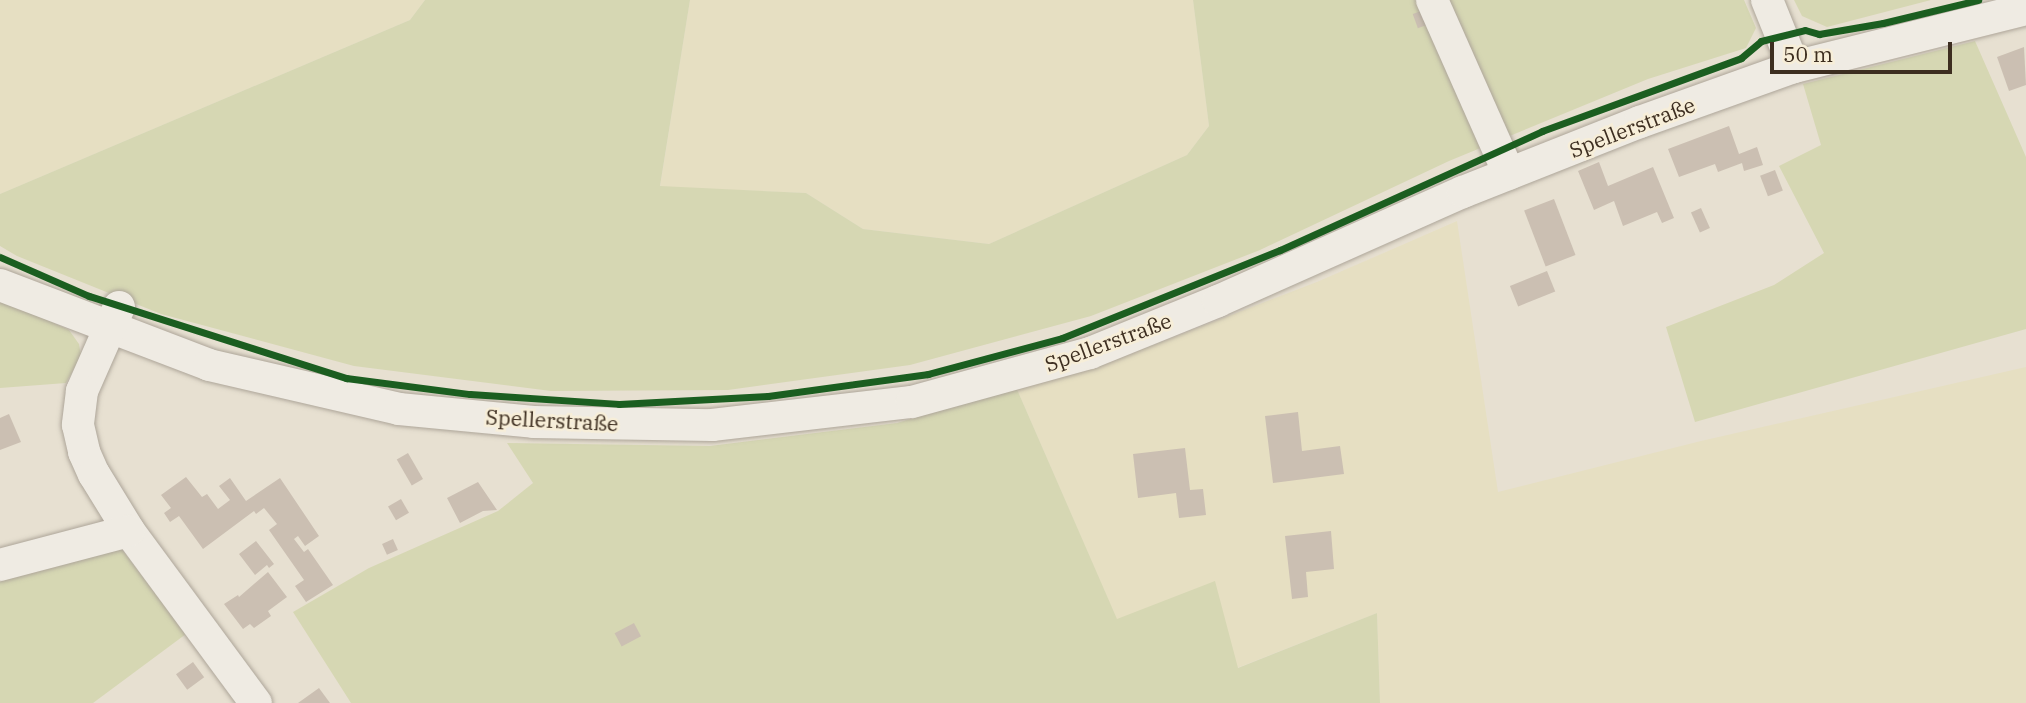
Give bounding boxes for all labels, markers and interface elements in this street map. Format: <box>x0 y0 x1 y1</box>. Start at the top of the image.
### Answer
scale bar <box>1774 28 1956 72</box>
text: 50 m <box>1783 40 1833 68</box>
street label: Spellerstraße <box>1566 91 1698 163</box>
street label: Spellerstraße <box>1041 307 1175 377</box>
street label: Spellerstraße <box>485 404 619 436</box>

